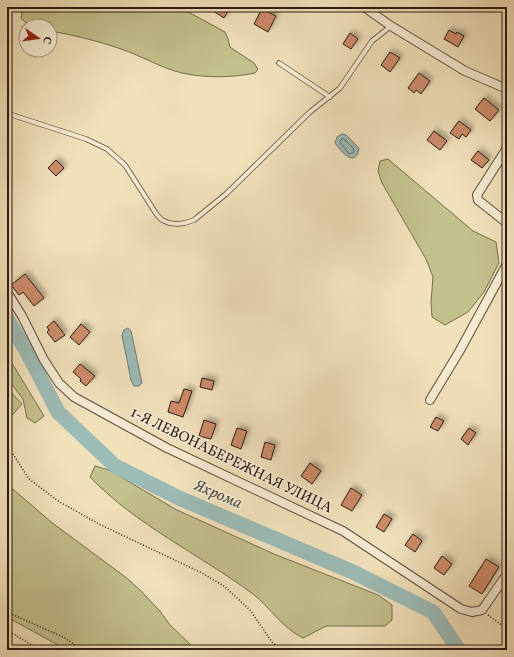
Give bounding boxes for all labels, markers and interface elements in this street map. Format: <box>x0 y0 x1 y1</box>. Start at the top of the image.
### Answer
north arrow <box>18 18 58 58</box>
text: С <box>38 35 54 45</box>
street label: 1-Я ЛЕВОНАБЕРЕЖНАЯ УЛИЦА <box>126 403 336 519</box>
water label: Яхрома <box>190 475 246 515</box>

